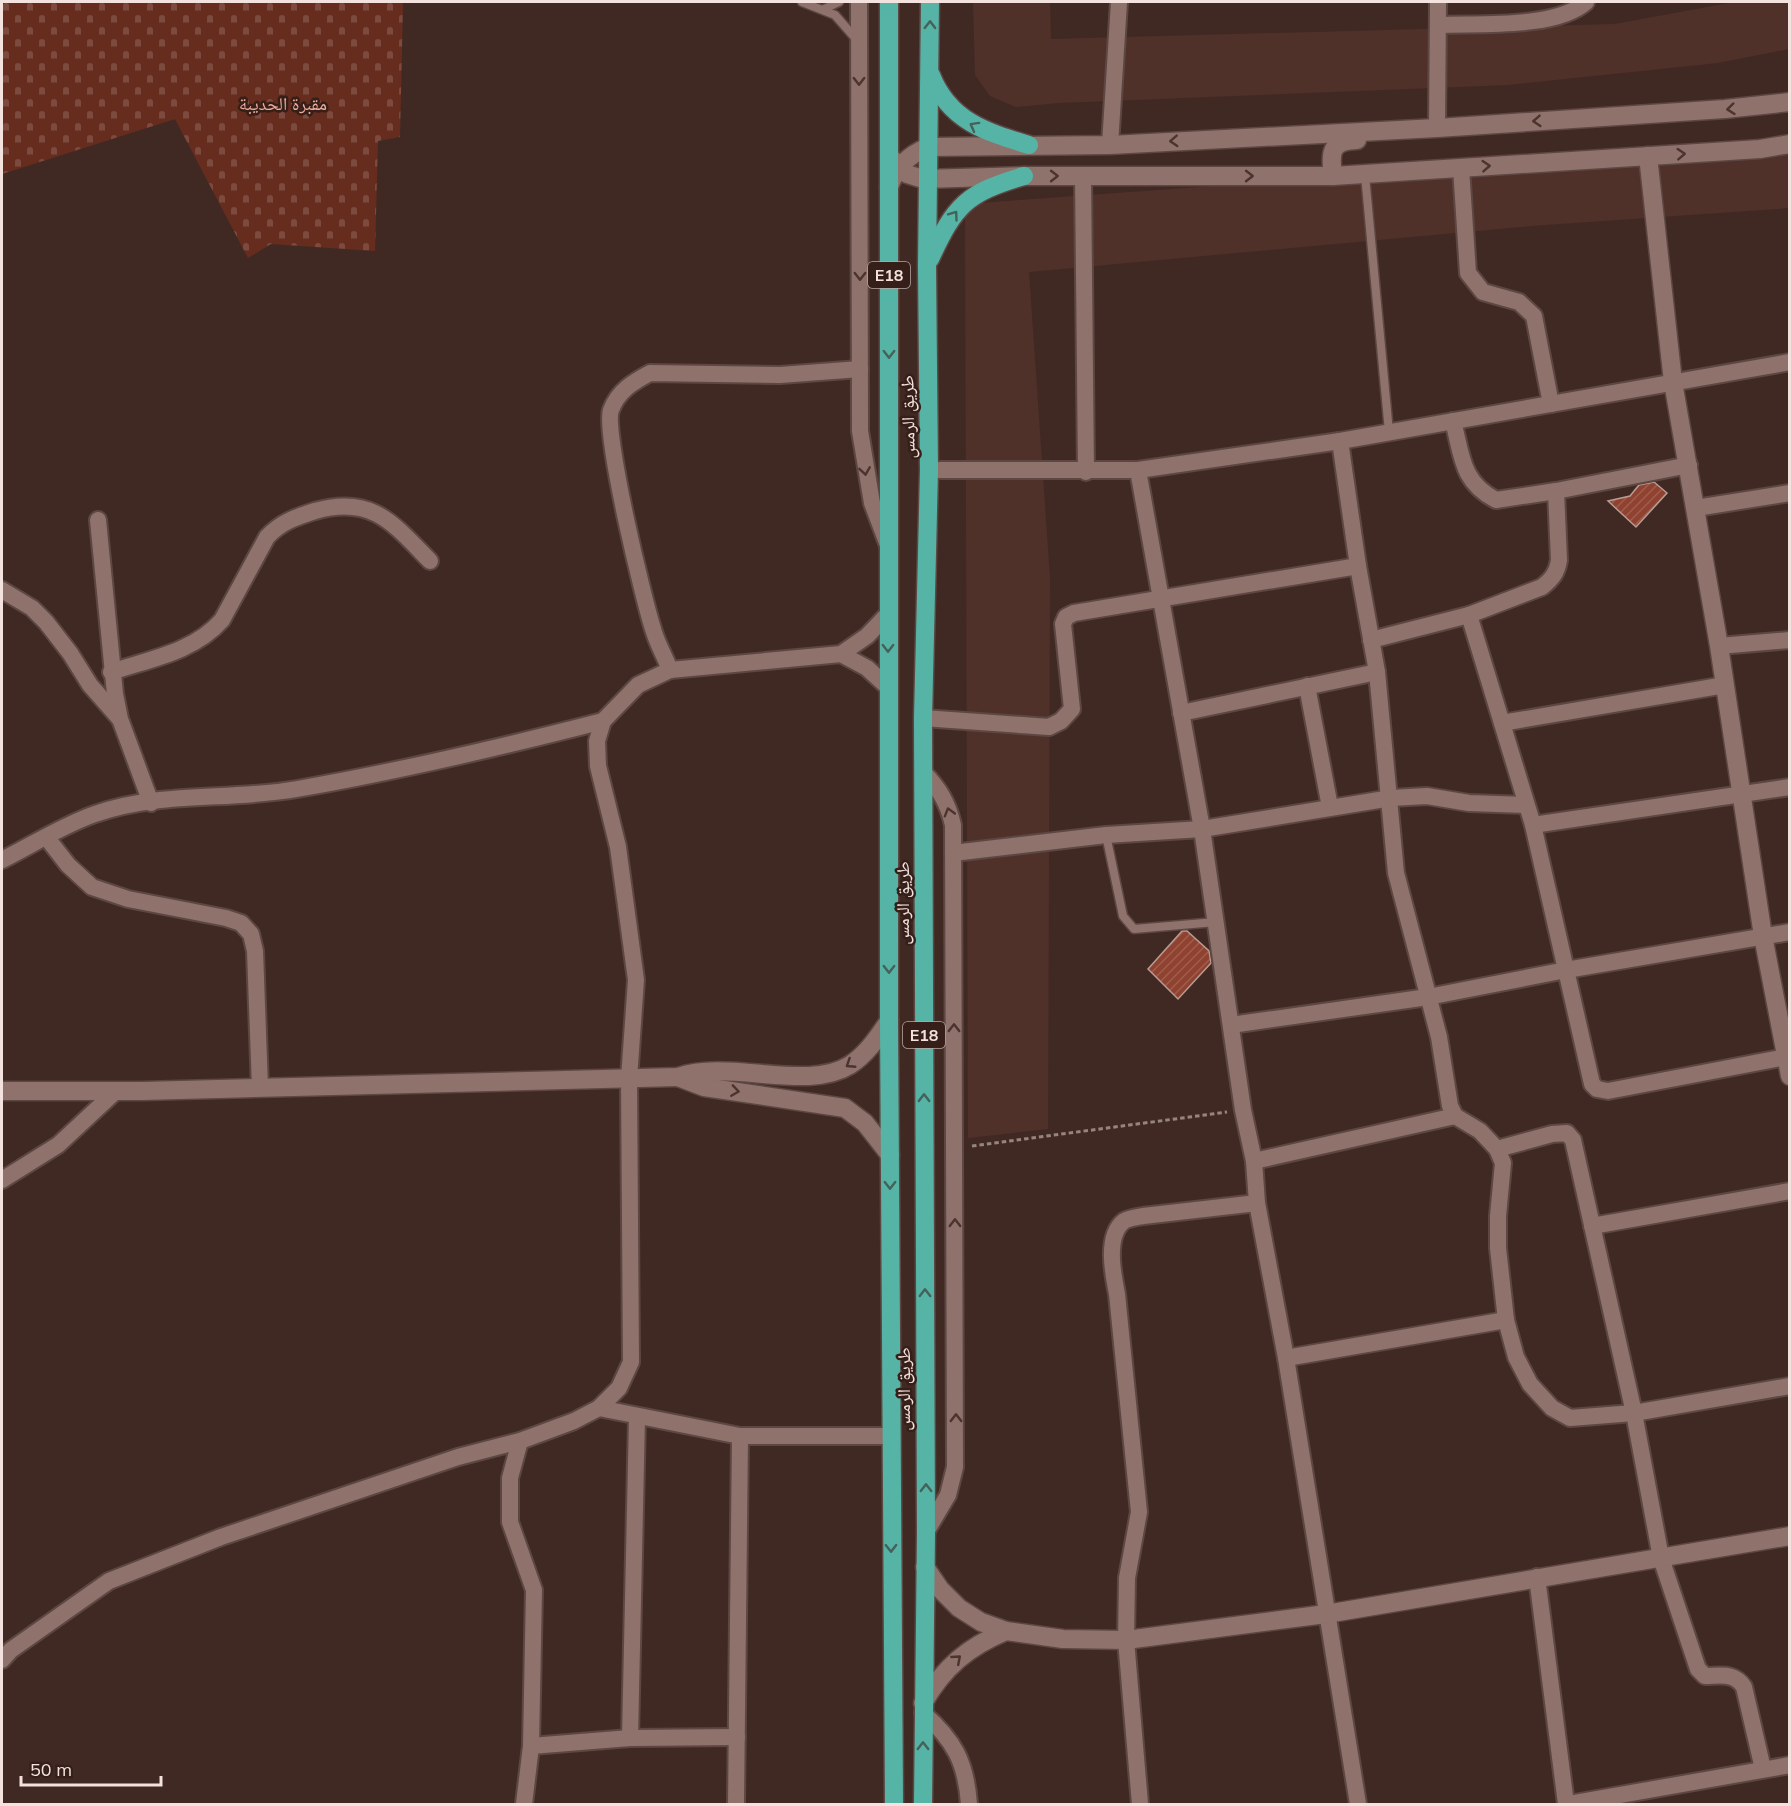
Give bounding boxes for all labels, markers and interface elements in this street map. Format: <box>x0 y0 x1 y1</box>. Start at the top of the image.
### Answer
one-way arrow <box>924 21 936 30</box>
one-way arrow <box>853 76 865 85</box>
park label: مقبرة الحديبة <box>239 92 327 115</box>
one-way arrow <box>1727 102 1736 115</box>
one-way arrow <box>1532 115 1541 128</box>
one-way arrow <box>970 122 981 133</box>
one-way arrow <box>1170 135 1179 148</box>
one-way arrow <box>1676 147 1685 160</box>
one-way arrow <box>1482 160 1491 173</box>
one-way arrow <box>1050 170 1059 182</box>
one-way arrow <box>1245 170 1254 182</box>
one-way arrow <box>947 210 958 221</box>
road number: E18 <box>868 262 910 288</box>
one-way arrow <box>854 271 866 280</box>
one-way arrow <box>883 349 895 358</box>
street label: طريق الرمس <box>895 375 920 459</box>
one-way arrow <box>858 466 870 475</box>
one-way arrow <box>882 644 894 653</box>
one-way arrow <box>944 807 956 818</box>
street label: طريق الرمس <box>891 861 914 945</box>
one-way arrow <box>883 965 895 974</box>
road number: E18 <box>903 1022 945 1048</box>
one-way arrow <box>948 1023 960 1032</box>
one-way arrow <box>846 1056 857 1067</box>
one-way arrow <box>730 1085 739 1097</box>
one-way arrow <box>918 1094 930 1103</box>
one-way arrow <box>884 1181 896 1190</box>
one-way arrow <box>949 1218 961 1227</box>
one-way arrow <box>919 1289 931 1298</box>
street label: طريق الرمس <box>892 1347 915 1431</box>
one-way arrow <box>950 1413 962 1422</box>
one-way arrow <box>919 1484 932 1493</box>
one-way arrow <box>885 1544 898 1553</box>
one-way arrow <box>951 1655 961 1666</box>
one-way arrow <box>917 1742 929 1751</box>
scale bar <box>21 1749 160 1787</box>
text: 50 m <box>30 1758 72 1781</box>

